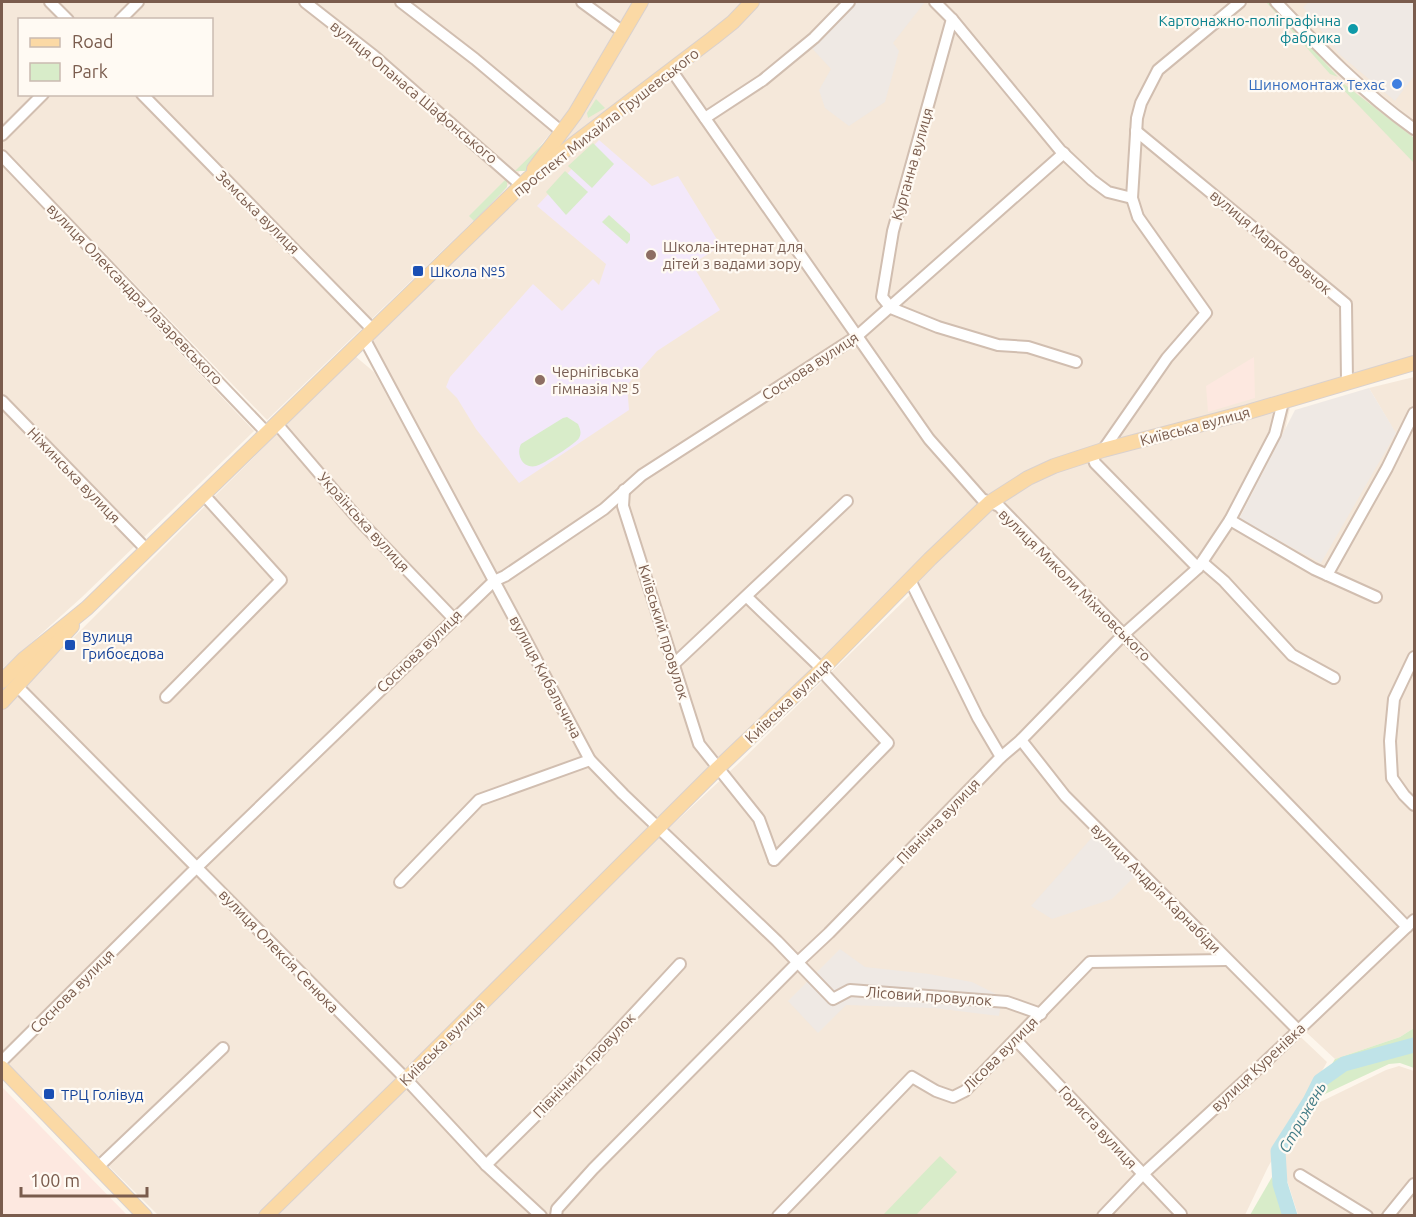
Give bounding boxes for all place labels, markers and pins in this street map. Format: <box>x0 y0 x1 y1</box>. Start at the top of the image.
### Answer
place label: Картонажно-поліграфічна фабрика <box>1159 12 1341 46</box>
marker: Картонажно-поліграфічна фабрика <box>1346 22 1360 36</box>
place label: Шиномонтаж Техас <box>1248 76 1385 93</box>
marker: Шиномонтаж Техас <box>1390 77 1404 91</box>
place label: Школа-інтернат для дітей з вадами зору <box>663 238 803 272</box>
marker: Школа-інтернат для дітей з вадами зору <box>644 248 658 262</box>
place label: Школа №5 <box>430 263 506 280</box>
marker: Школа №5 <box>411 264 425 278</box>
place label: Чернігівська гімназія № 5 <box>552 363 640 397</box>
marker: Чернігівська гімназія № 5 <box>533 373 547 387</box>
place label: Вулиця Грибоєдова <box>82 628 164 662</box>
marker: Вулиця Грибоєдова <box>63 638 77 652</box>
place label: ТРЦ Голівуд <box>61 1086 144 1103</box>
marker: ТРЦ Голівуд <box>42 1087 56 1101</box>

